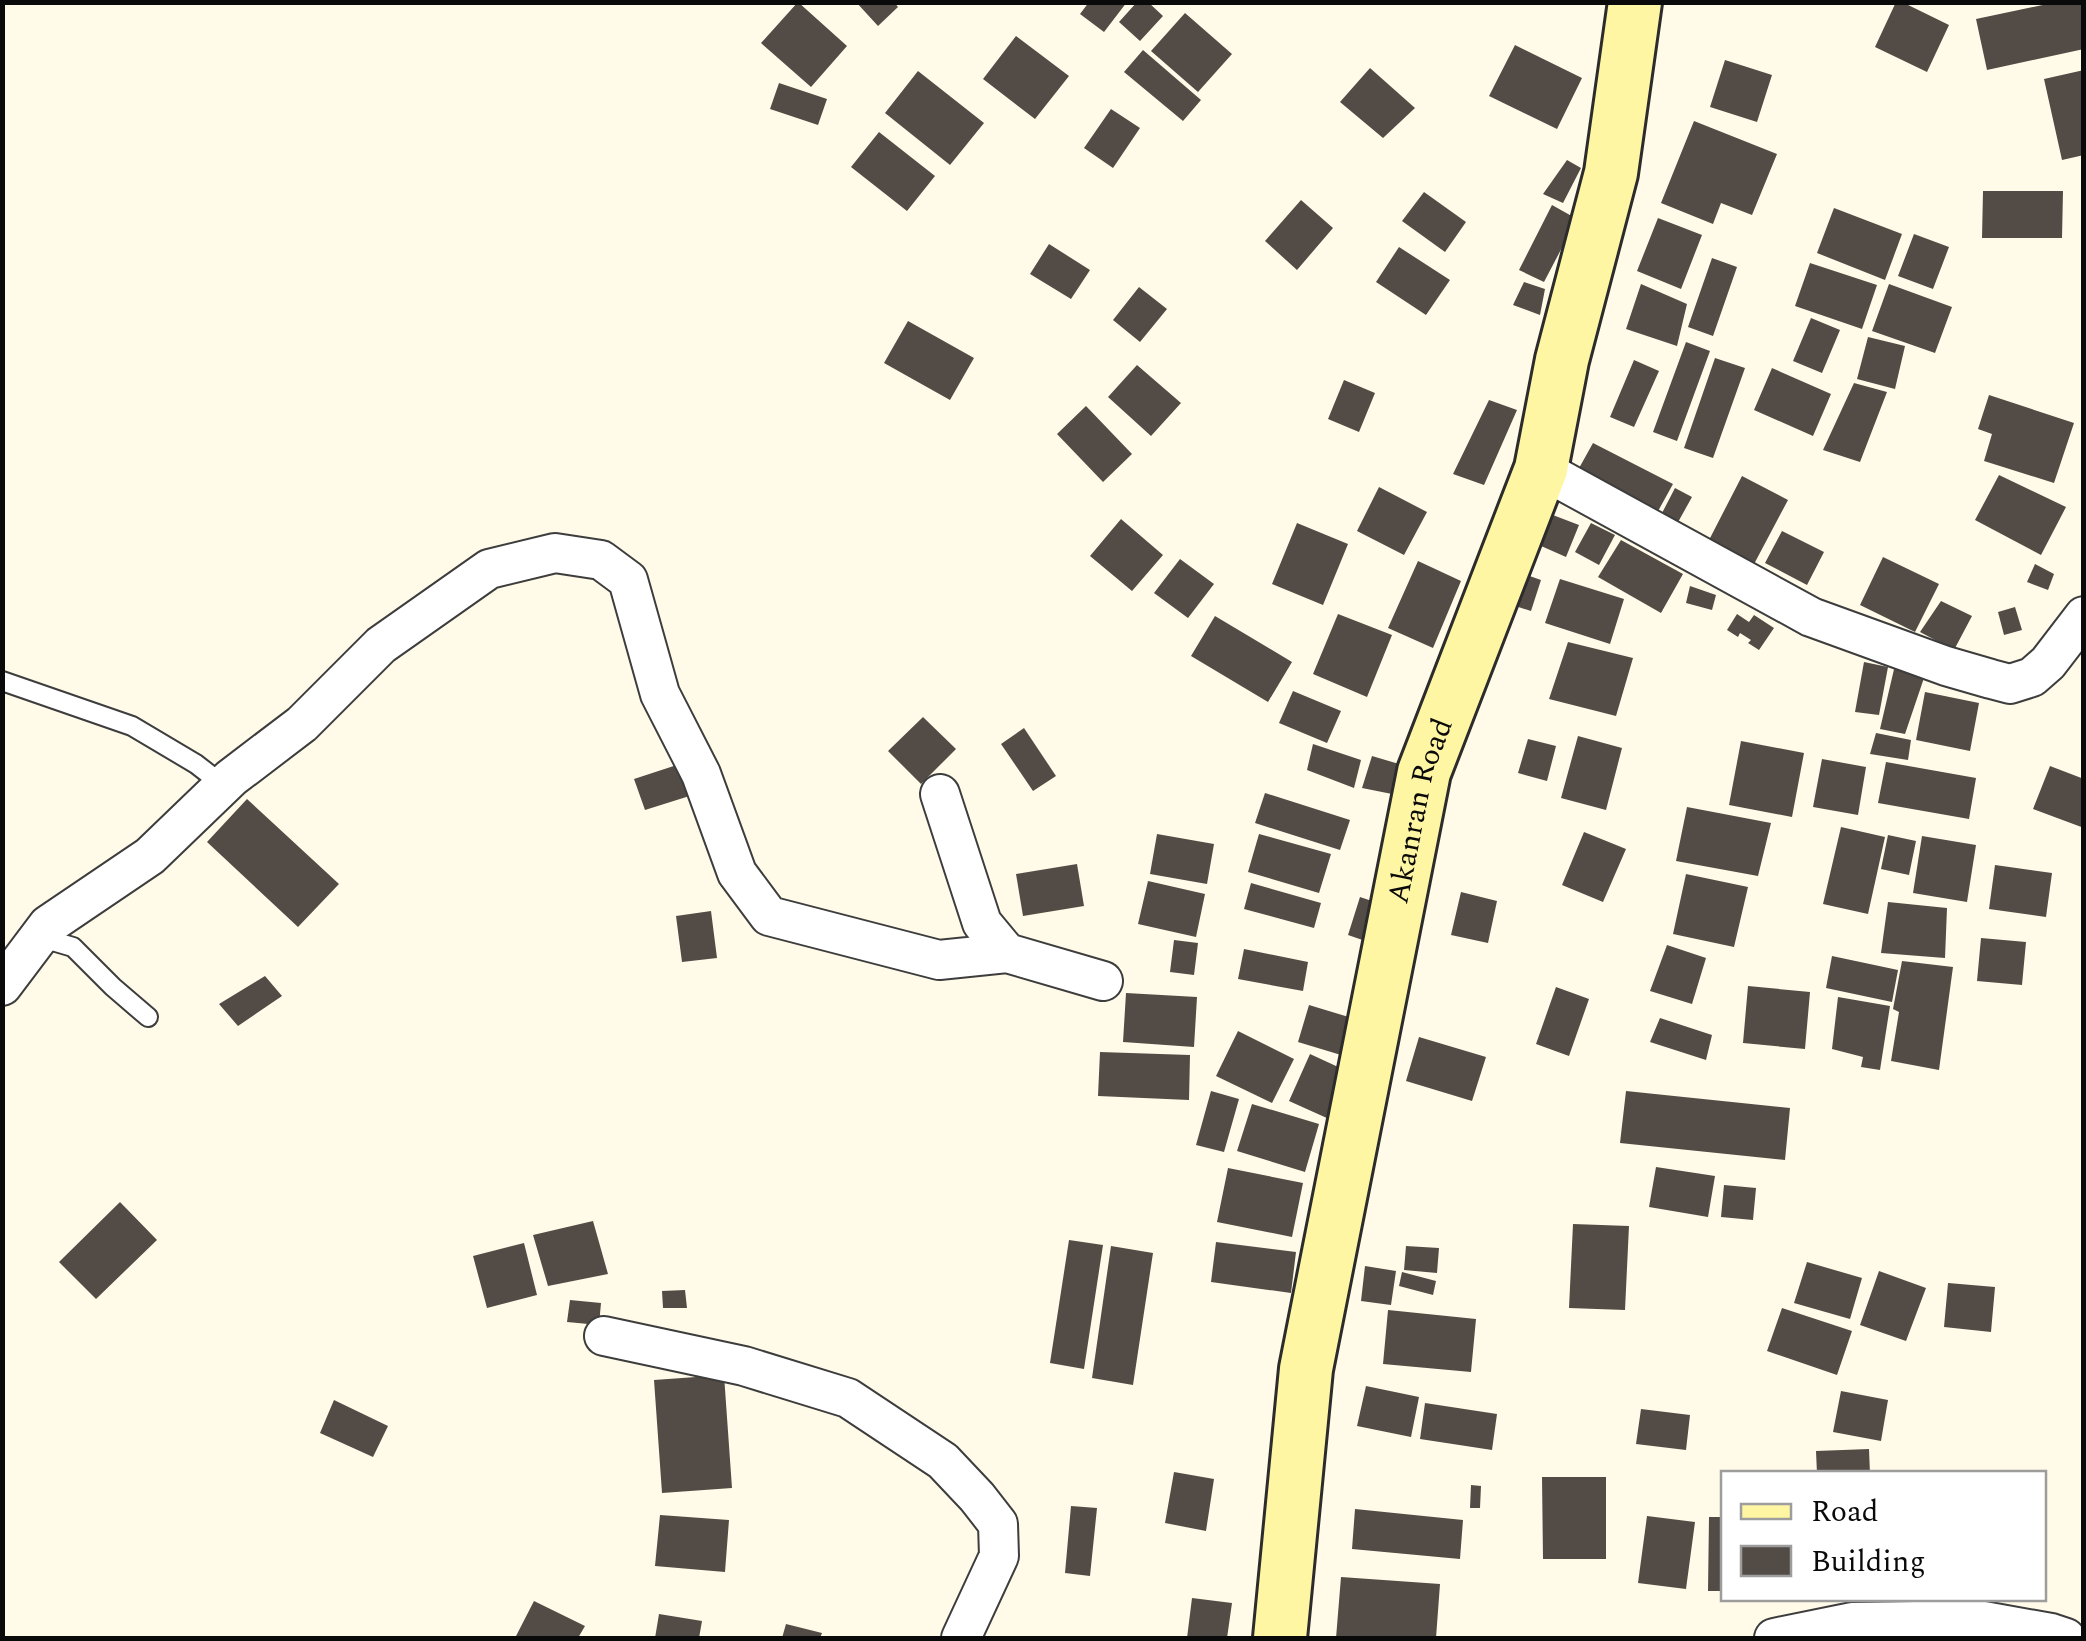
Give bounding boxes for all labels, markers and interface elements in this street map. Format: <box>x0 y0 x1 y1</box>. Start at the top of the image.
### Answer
street label: Akanran Road <box>1375 711 1466 908</box>
legend <box>1721 1471 2046 1601</box>
text: Road <box>1811 1489 1879 1535</box>
text: Building <box>1811 1539 1926 1585</box>

